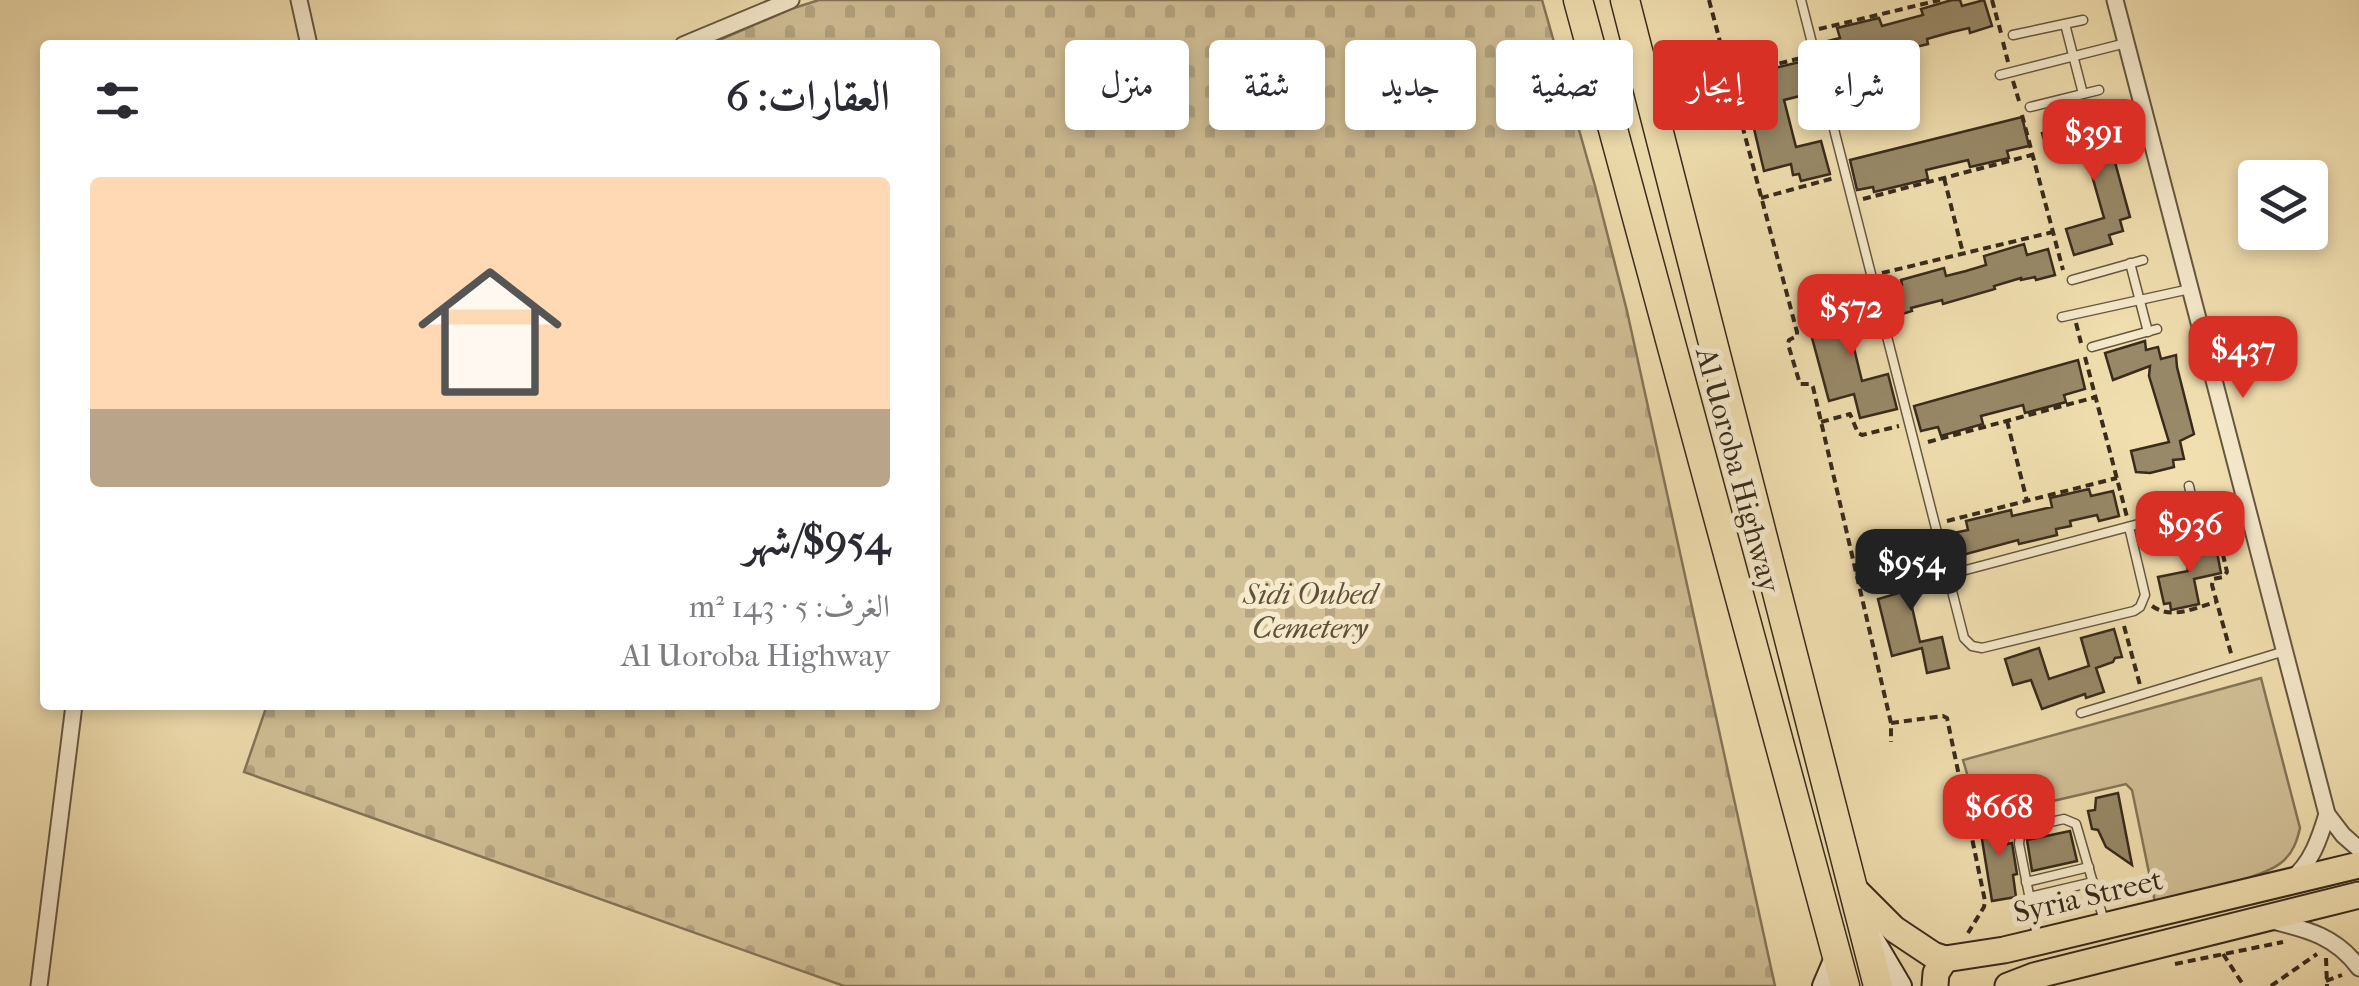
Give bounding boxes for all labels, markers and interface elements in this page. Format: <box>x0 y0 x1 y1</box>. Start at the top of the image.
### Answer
chip: منزل <box>1065 40 1189 130</box>
chip: شقة <box>1209 40 1325 130</box>
chip: جديد <box>1345 40 1476 130</box>
chip: تصفية <box>1496 40 1633 130</box>
chip: إيجار <box>1653 40 1778 130</box>
chip: شراء <box>1798 40 1920 130</box>
text: العقارات: 6 <box>726 72 890 121</box>
icon: filters <box>90 73 145 128</box>
pin: $391 <box>2035 99 2153 184</box>
text: $391 <box>2065 113 2123 150</box>
map controls <box>2238 160 2328 250</box>
button: layers <box>2238 160 2328 250</box>
icon: home <box>400 242 580 422</box>
pin: $572 <box>1792 274 1910 359</box>
text: $572 <box>1819 288 1883 325</box>
pin: $437 <box>2184 316 2302 401</box>
text: $437 <box>2210 330 2276 367</box>
street label: Al Uoroba Highway <box>1688 343 1787 598</box>
pin: $936 <box>2131 491 2249 576</box>
text: $936 <box>2158 505 2222 542</box>
text: $954/شهر <box>743 516 890 565</box>
pin: $954 <box>1852 529 1970 614</box>
text: $954 <box>1877 543 1945 580</box>
park label: Sidi Oubed Cemetery <box>1242 577 1381 646</box>
text: الغرف: 5 · 143 m² <box>689 588 890 625</box>
text: Al Uoroba Highway <box>621 637 890 674</box>
pin: $668 <box>1940 774 2058 859</box>
text: $668 <box>1965 788 2033 825</box>
street label: Syria Street <box>2010 862 2166 931</box>

